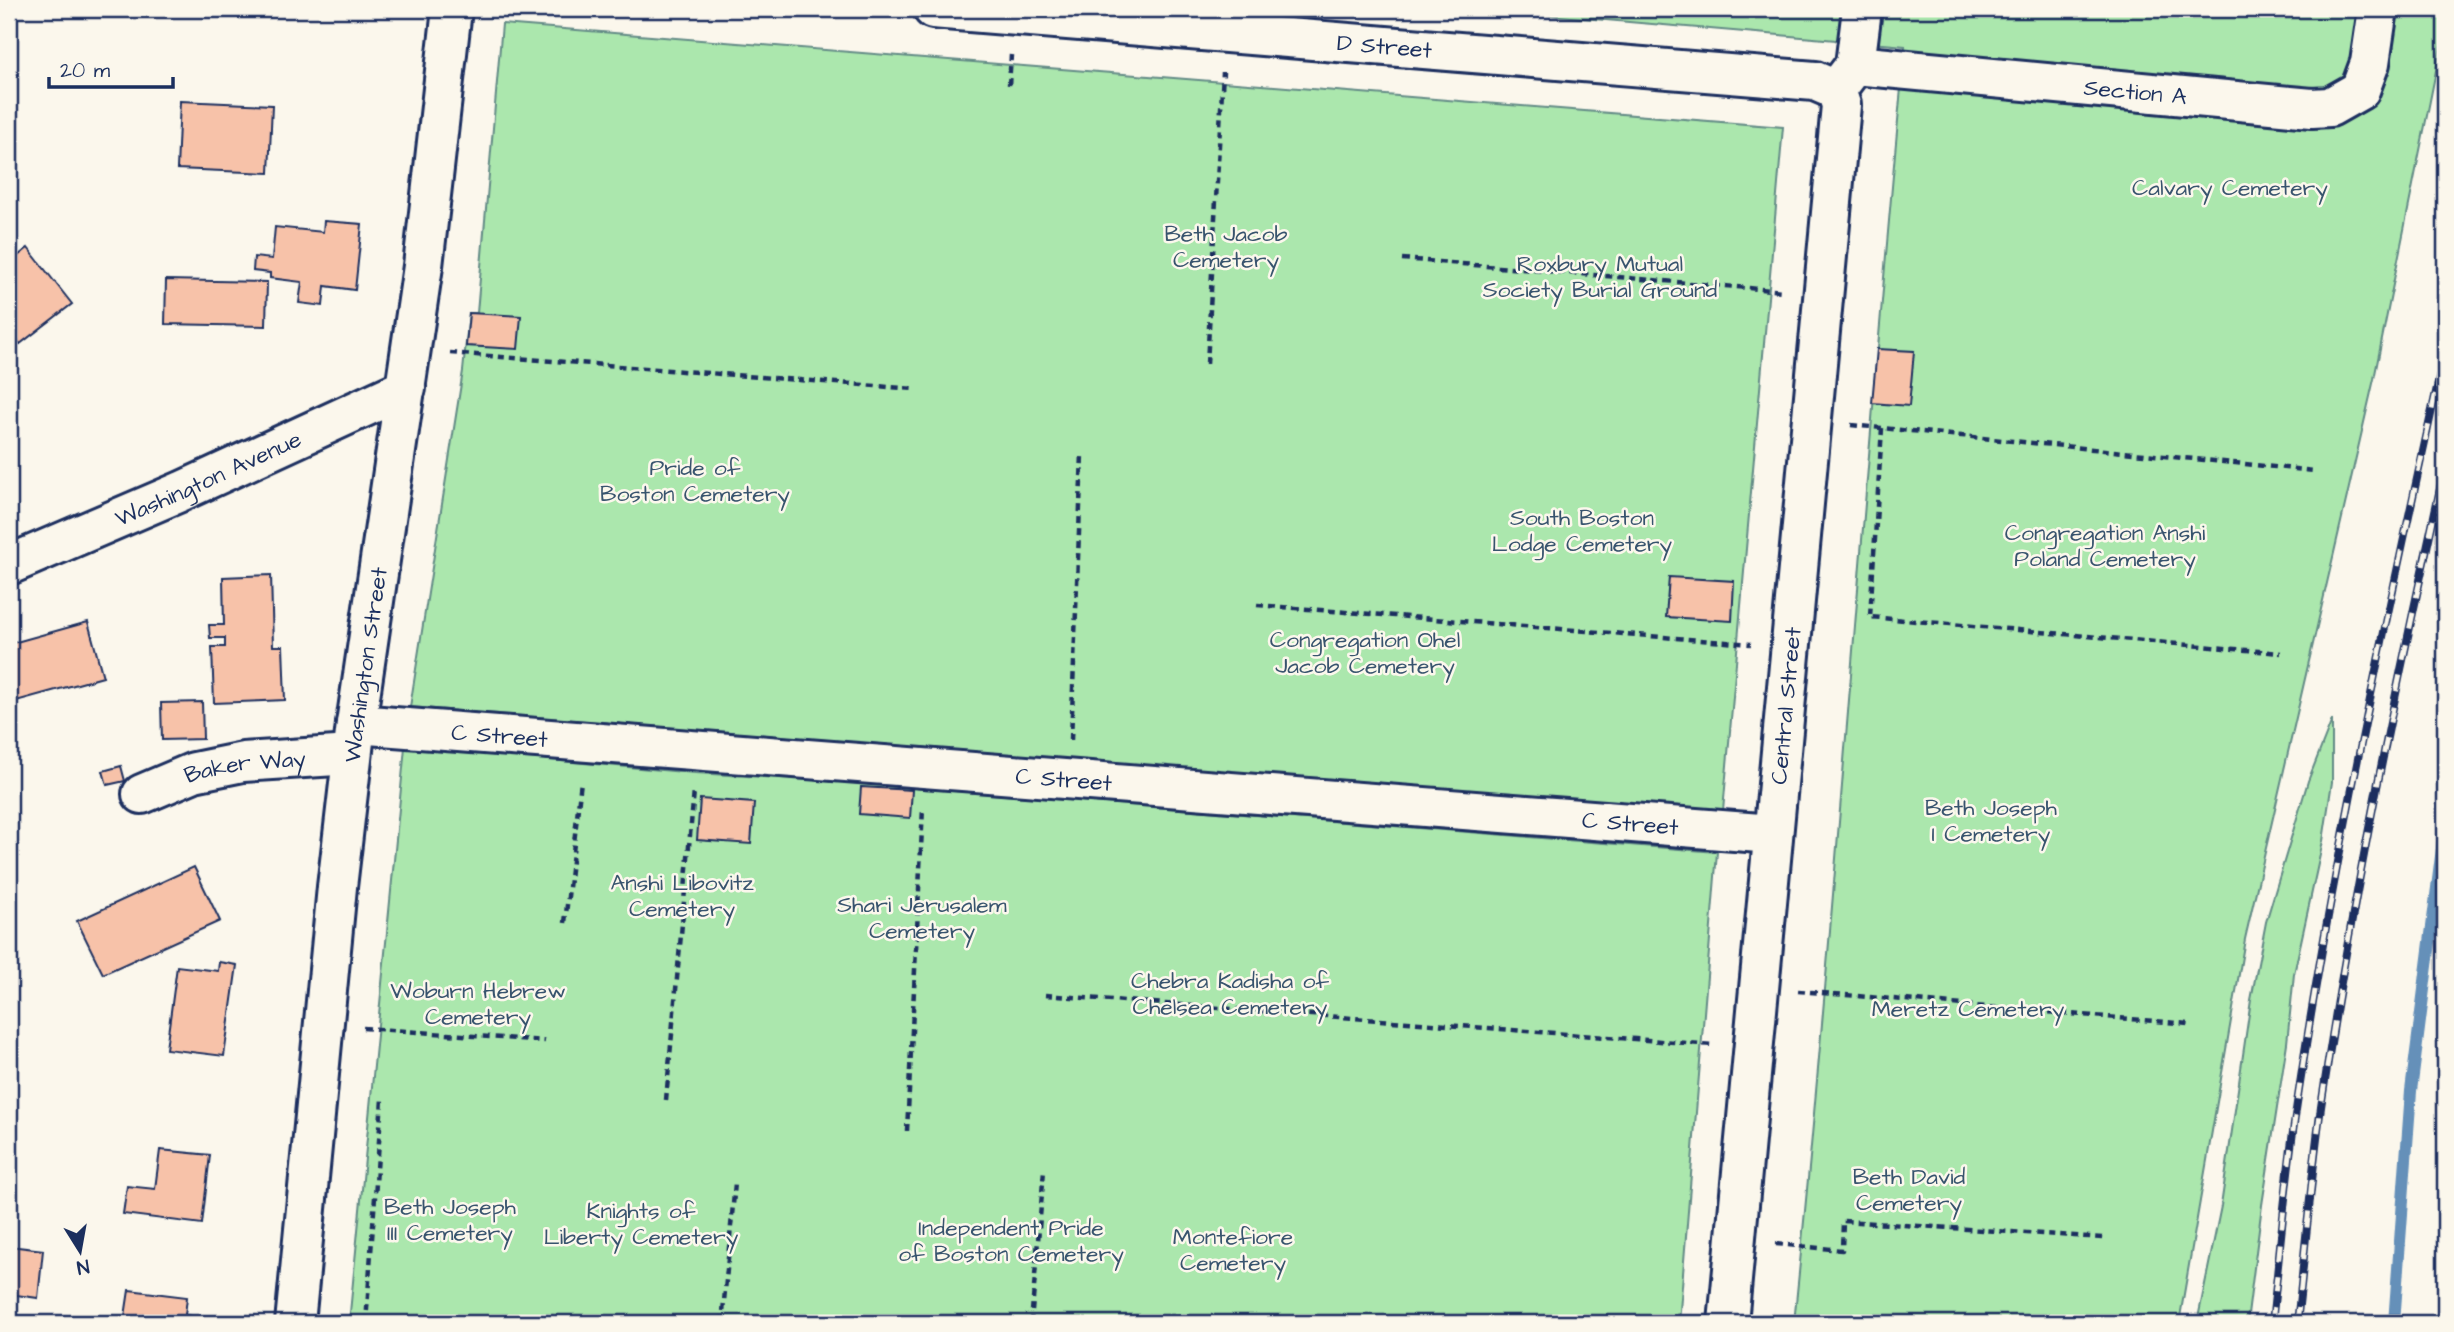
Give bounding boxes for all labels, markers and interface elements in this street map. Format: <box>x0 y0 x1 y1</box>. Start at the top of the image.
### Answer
street label: D Street <box>1336 27 1434 67</box>
scale bar <box>49 46 173 90</box>
text: 20 m <box>60 56 111 85</box>
street label: Section A <box>2083 72 2188 113</box>
park label: Calvary Cemetery <box>2132 172 2328 205</box>
park label: Beth Jacob Cemetery <box>1165 218 1288 277</box>
park label: Roxbury Mutual Society Burial Ground <box>1483 248 1717 307</box>
street label: Washington Avenue <box>110 423 307 535</box>
park label: Pride of Boston Cemetery <box>600 452 790 511</box>
park label: South Boston Lodge Cemetery <box>1492 502 1673 561</box>
park label: Congregation Anshi Poland Cemetery <box>2005 517 2206 576</box>
street label: Washington Street <box>337 564 396 764</box>
park label: Congregation Ohel Jacob Cemetery <box>1270 624 1460 683</box>
street label: Central Street <box>1763 625 1810 786</box>
street label: C Street <box>450 716 550 756</box>
street label: Baker Way <box>179 743 307 791</box>
street label: C Street <box>1014 760 1114 800</box>
park label: Beth Joseph I Cemetery <box>1925 792 2058 851</box>
street label: C Street <box>1581 804 1680 844</box>
park label: Anshi Libovitz Cemetery <box>610 867 754 926</box>
park label: Shari Jerusalem Cemetery <box>837 889 1007 948</box>
park label: Chebra Kadisha of Chelsea Cemetery <box>1131 965 1329 1024</box>
park label: Woburn Hebrew Cemetery <box>390 975 566 1034</box>
park label: Meretz Cemetery <box>1872 993 2065 1026</box>
park label: Beth David Cemetery <box>1853 1161 1965 1220</box>
park label: Beth Joseph III Cemetery <box>384 1191 517 1250</box>
park label: Knights of Liberty Cemetery <box>544 1195 739 1254</box>
park label: Independent Pride of Boston Cemetery <box>898 1212 1124 1271</box>
north arrow <box>46 1216 116 1286</box>
park label: Montefiore Cemetery <box>1173 1221 1293 1280</box>
text: N <box>74 1252 91 1281</box>

